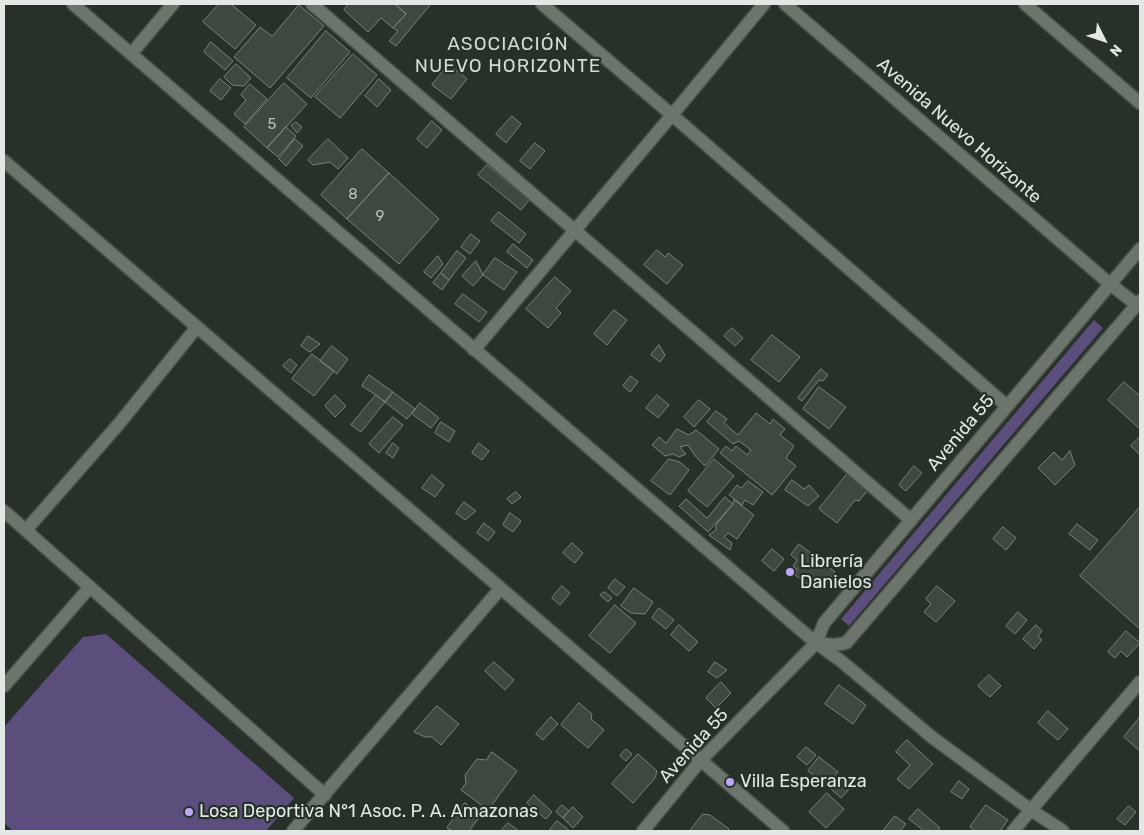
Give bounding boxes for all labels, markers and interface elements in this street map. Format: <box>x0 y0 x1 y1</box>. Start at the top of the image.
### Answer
north arrow <box>1079 15 1129 65</box>
district label: ASOCIACIÓN NUEVO HORIZONTE <box>413 34 603 78</box>
text: N <box>1106 41 1125 60</box>
street label: Avenida Nuevo Horizonte <box>872 54 1046 208</box>
house number: 5 <box>268 116 276 134</box>
house number: 8 <box>348 186 358 204</box>
house number: 9 <box>376 208 384 226</box>
street label: Avenida 55 <box>923 390 999 476</box>
place label: Librería Danielos <box>800 551 872 594</box>
marker: Librería Danielos <box>784 566 796 578</box>
street label: Avenida 55 <box>655 704 733 788</box>
place label: Villa Esperanza <box>740 771 867 793</box>
marker: Villa Esperanza <box>724 776 736 788</box>
place label: Losa Deportiva N°1 Asoc. P. A. Amazonas <box>199 801 538 823</box>
marker: Losa Deportiva N°1 Asoc. P. A. Amazonas <box>183 806 195 818</box>

